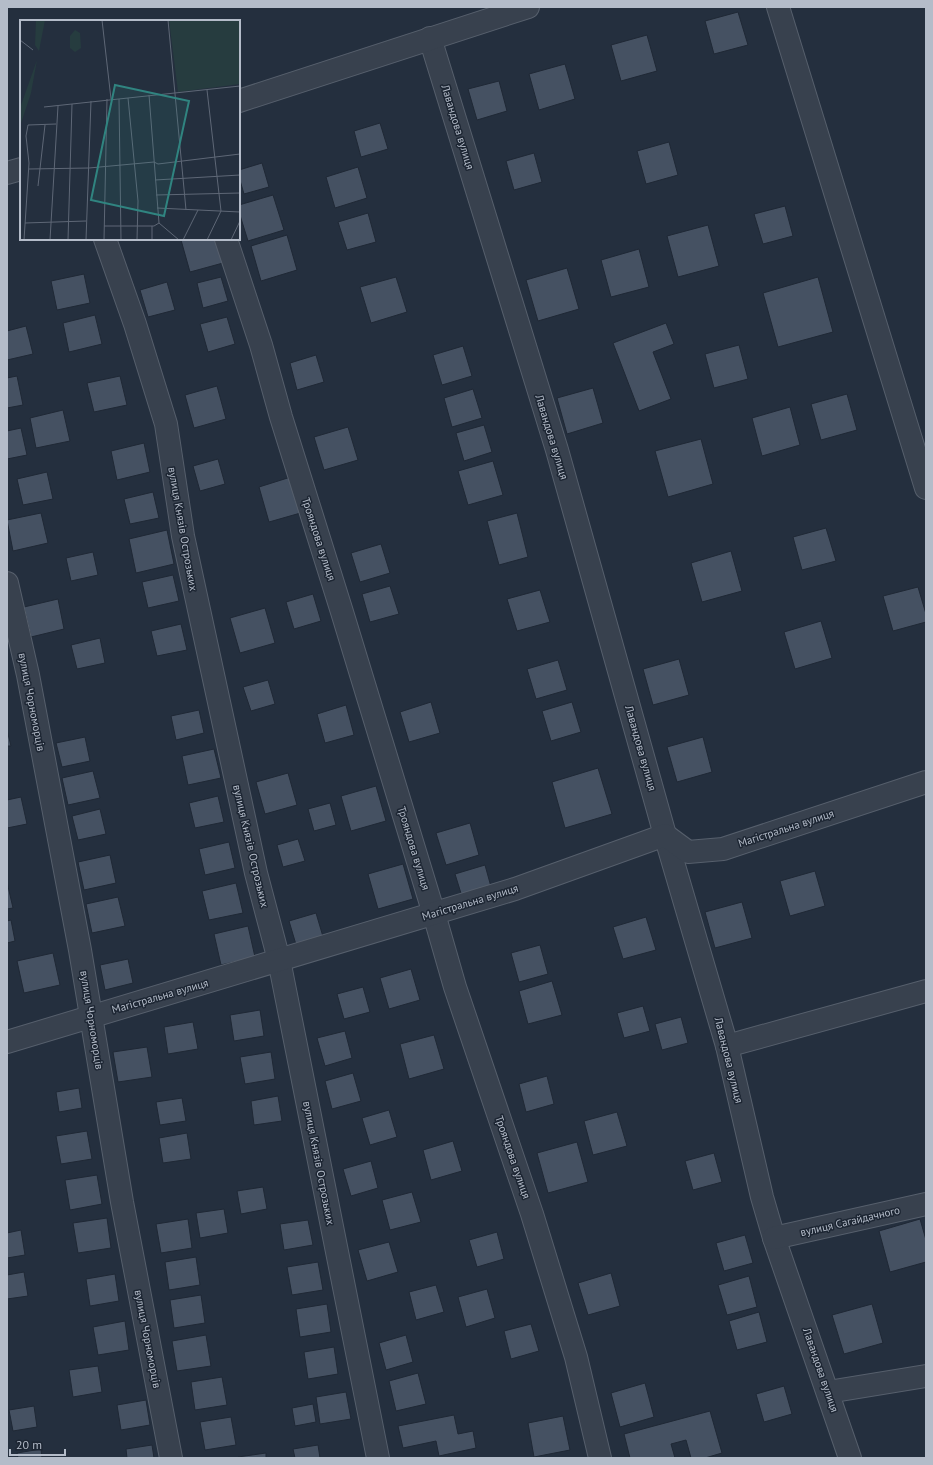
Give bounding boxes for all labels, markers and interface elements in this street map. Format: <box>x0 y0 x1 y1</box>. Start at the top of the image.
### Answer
inset map <box>20 20 240 240</box>
street label: Лавандова вулиця <box>438 82 478 171</box>
street label: Лавандова вулиця <box>532 392 572 481</box>
street label: вулиця Князів Острозьких <box>165 466 201 592</box>
street label: Трояндова вулиця <box>299 496 339 582</box>
street label: вулиця Чорноморців <box>16 652 48 752</box>
street label: Лавандова вулиця <box>622 703 660 792</box>
street label: вулиця Князів Острозьких <box>230 783 272 909</box>
street label: Трояндова вулиця <box>395 804 433 892</box>
street label: Магістральна вулиця <box>736 806 836 850</box>
street label: Магістральна вулиця <box>420 881 520 923</box>
street label: вулиця Чорноморців <box>77 970 107 1070</box>
street label: Магістральна вулиця <box>110 975 210 1017</box>
street label: Лавандова вулиця <box>711 1015 746 1104</box>
street label: вулиця Князів Острозьких <box>300 1100 338 1226</box>
street label: Трояндова вулиця <box>492 1114 534 1200</box>
street label: вулиця Сагайдачного <box>799 1203 901 1239</box>
street label: вулиця Чорноморців <box>132 1289 164 1389</box>
street label: Лавандова вулиця <box>800 1325 842 1414</box>
scale bar <box>10 1431 65 1457</box>
text: 20 m <box>16 1437 42 1452</box>

